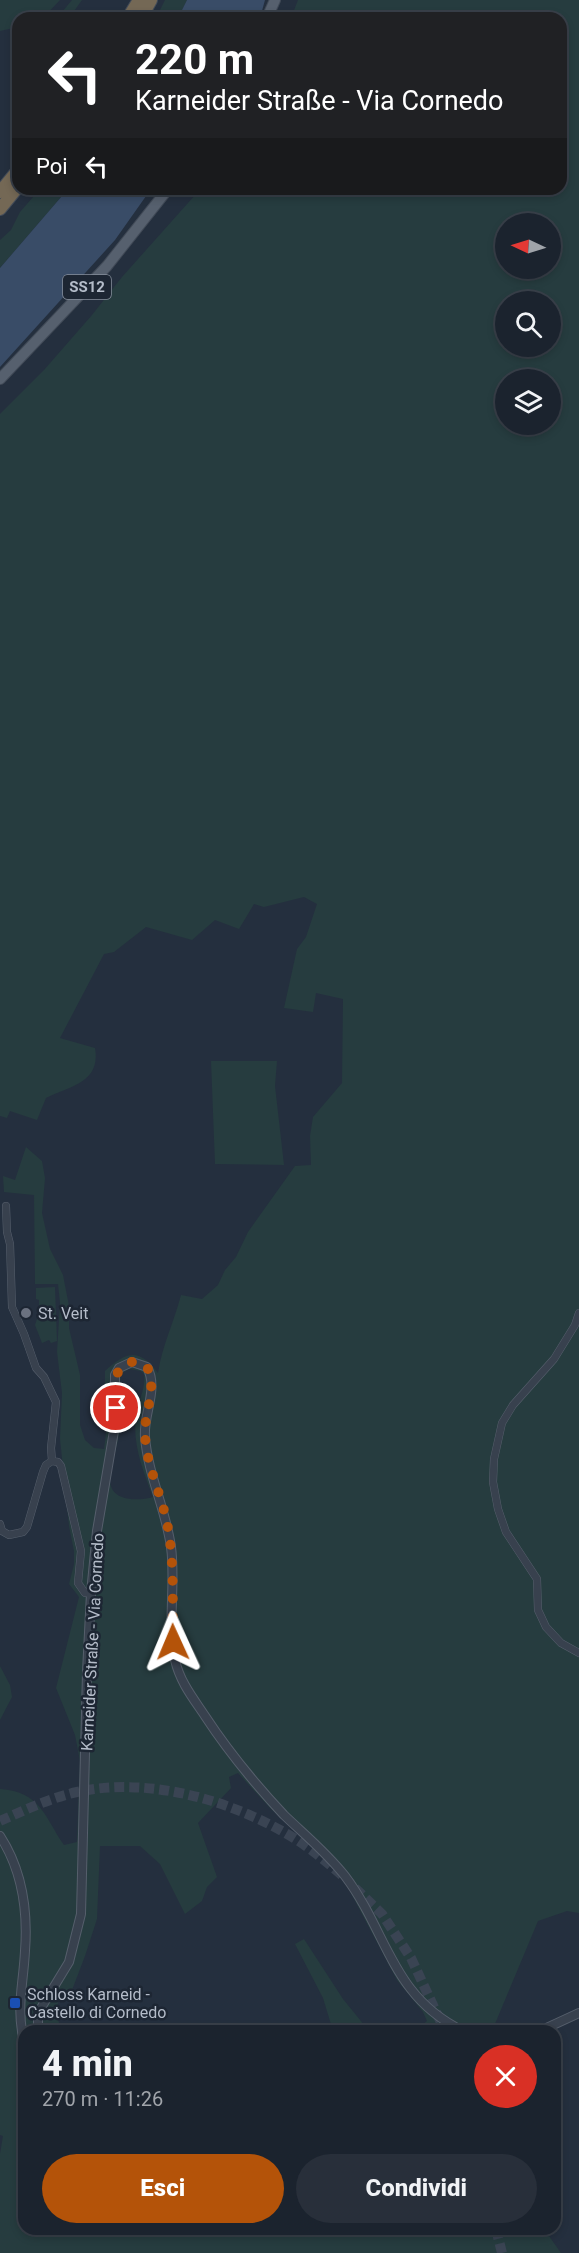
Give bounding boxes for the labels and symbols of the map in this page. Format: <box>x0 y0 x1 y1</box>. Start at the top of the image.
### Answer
north arrow <box>495 213 561 279</box>
road number: SS12 <box>63 275 111 299</box>
place label: St. Veit <box>38 1304 88 1323</box>
marker: St. Veit <box>19 1306 33 1320</box>
pin <box>90 1382 141 1433</box>
street label: Karneider Straße - Via Cornedo <box>77 1532 108 1752</box>
position arrow <box>141 1610 205 1674</box>
place label: Schloss Karneid - Castello di Cornedo <box>27 1985 166 2022</box>
marker: Schloss Karneid - Castello di Cornedo <box>8 1996 22 2010</box>

